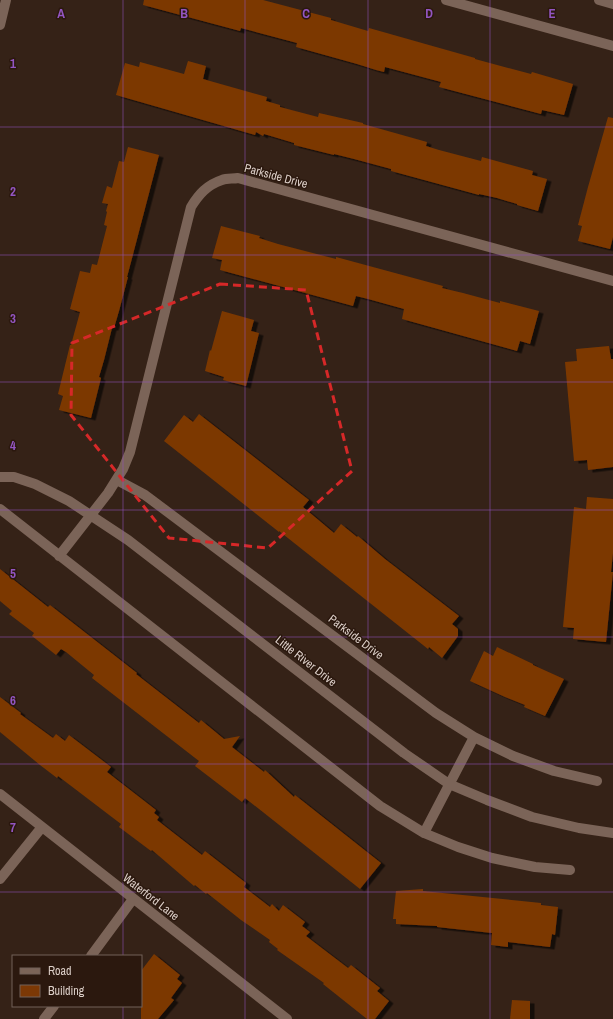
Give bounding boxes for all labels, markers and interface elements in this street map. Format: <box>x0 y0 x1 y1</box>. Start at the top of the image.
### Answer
text: A <box>57 5 65 22</box>
text: B <box>180 5 188 22</box>
text: C <box>302 5 310 22</box>
text: D <box>425 5 433 22</box>
text: E <box>548 5 556 22</box>
text: 1 <box>10 55 16 72</box>
street label: Parkside Drive <box>242 160 310 192</box>
text: 2 <box>10 183 16 200</box>
text: 3 <box>10 310 16 327</box>
text: 4 <box>10 437 16 454</box>
text: 5 <box>10 565 16 582</box>
street label: Parkside Drive <box>325 611 387 663</box>
street label: Little River Drive <box>272 632 340 690</box>
text: 6 <box>10 692 16 709</box>
text: 7 <box>10 819 16 836</box>
street label: Waterford Lane <box>119 870 183 924</box>
legend <box>12 955 142 1007</box>
text: Road <box>48 963 72 979</box>
text: Building <box>48 983 85 999</box>

